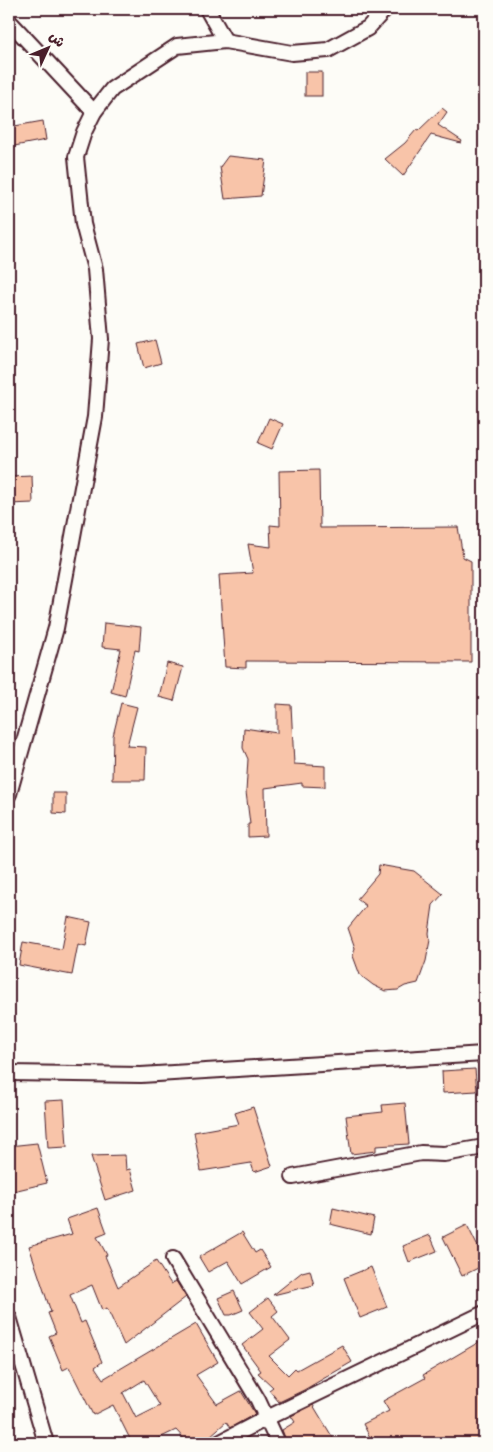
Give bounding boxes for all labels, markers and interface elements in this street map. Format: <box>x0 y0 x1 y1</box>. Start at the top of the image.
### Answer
north arrow <box>22 22 72 72</box>
text: ش <box>43 27 69 53</box>

